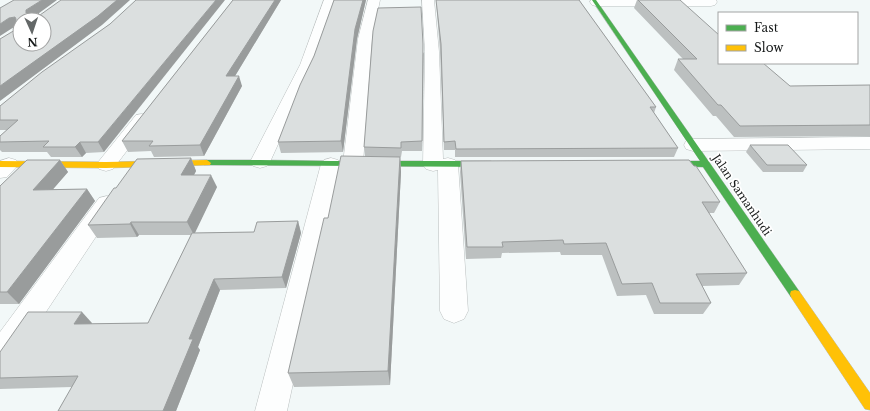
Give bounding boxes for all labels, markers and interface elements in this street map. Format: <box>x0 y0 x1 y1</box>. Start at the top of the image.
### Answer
north arrow <box>12 12 52 52</box>
legend <box>718 12 858 64</box>
text: Fast <box>754 20 779 35</box>
text: N <box>26 35 38 49</box>
text: Slow <box>754 40 784 55</box>
street label: Jalan Samanhudi <box>708 150 775 239</box>

